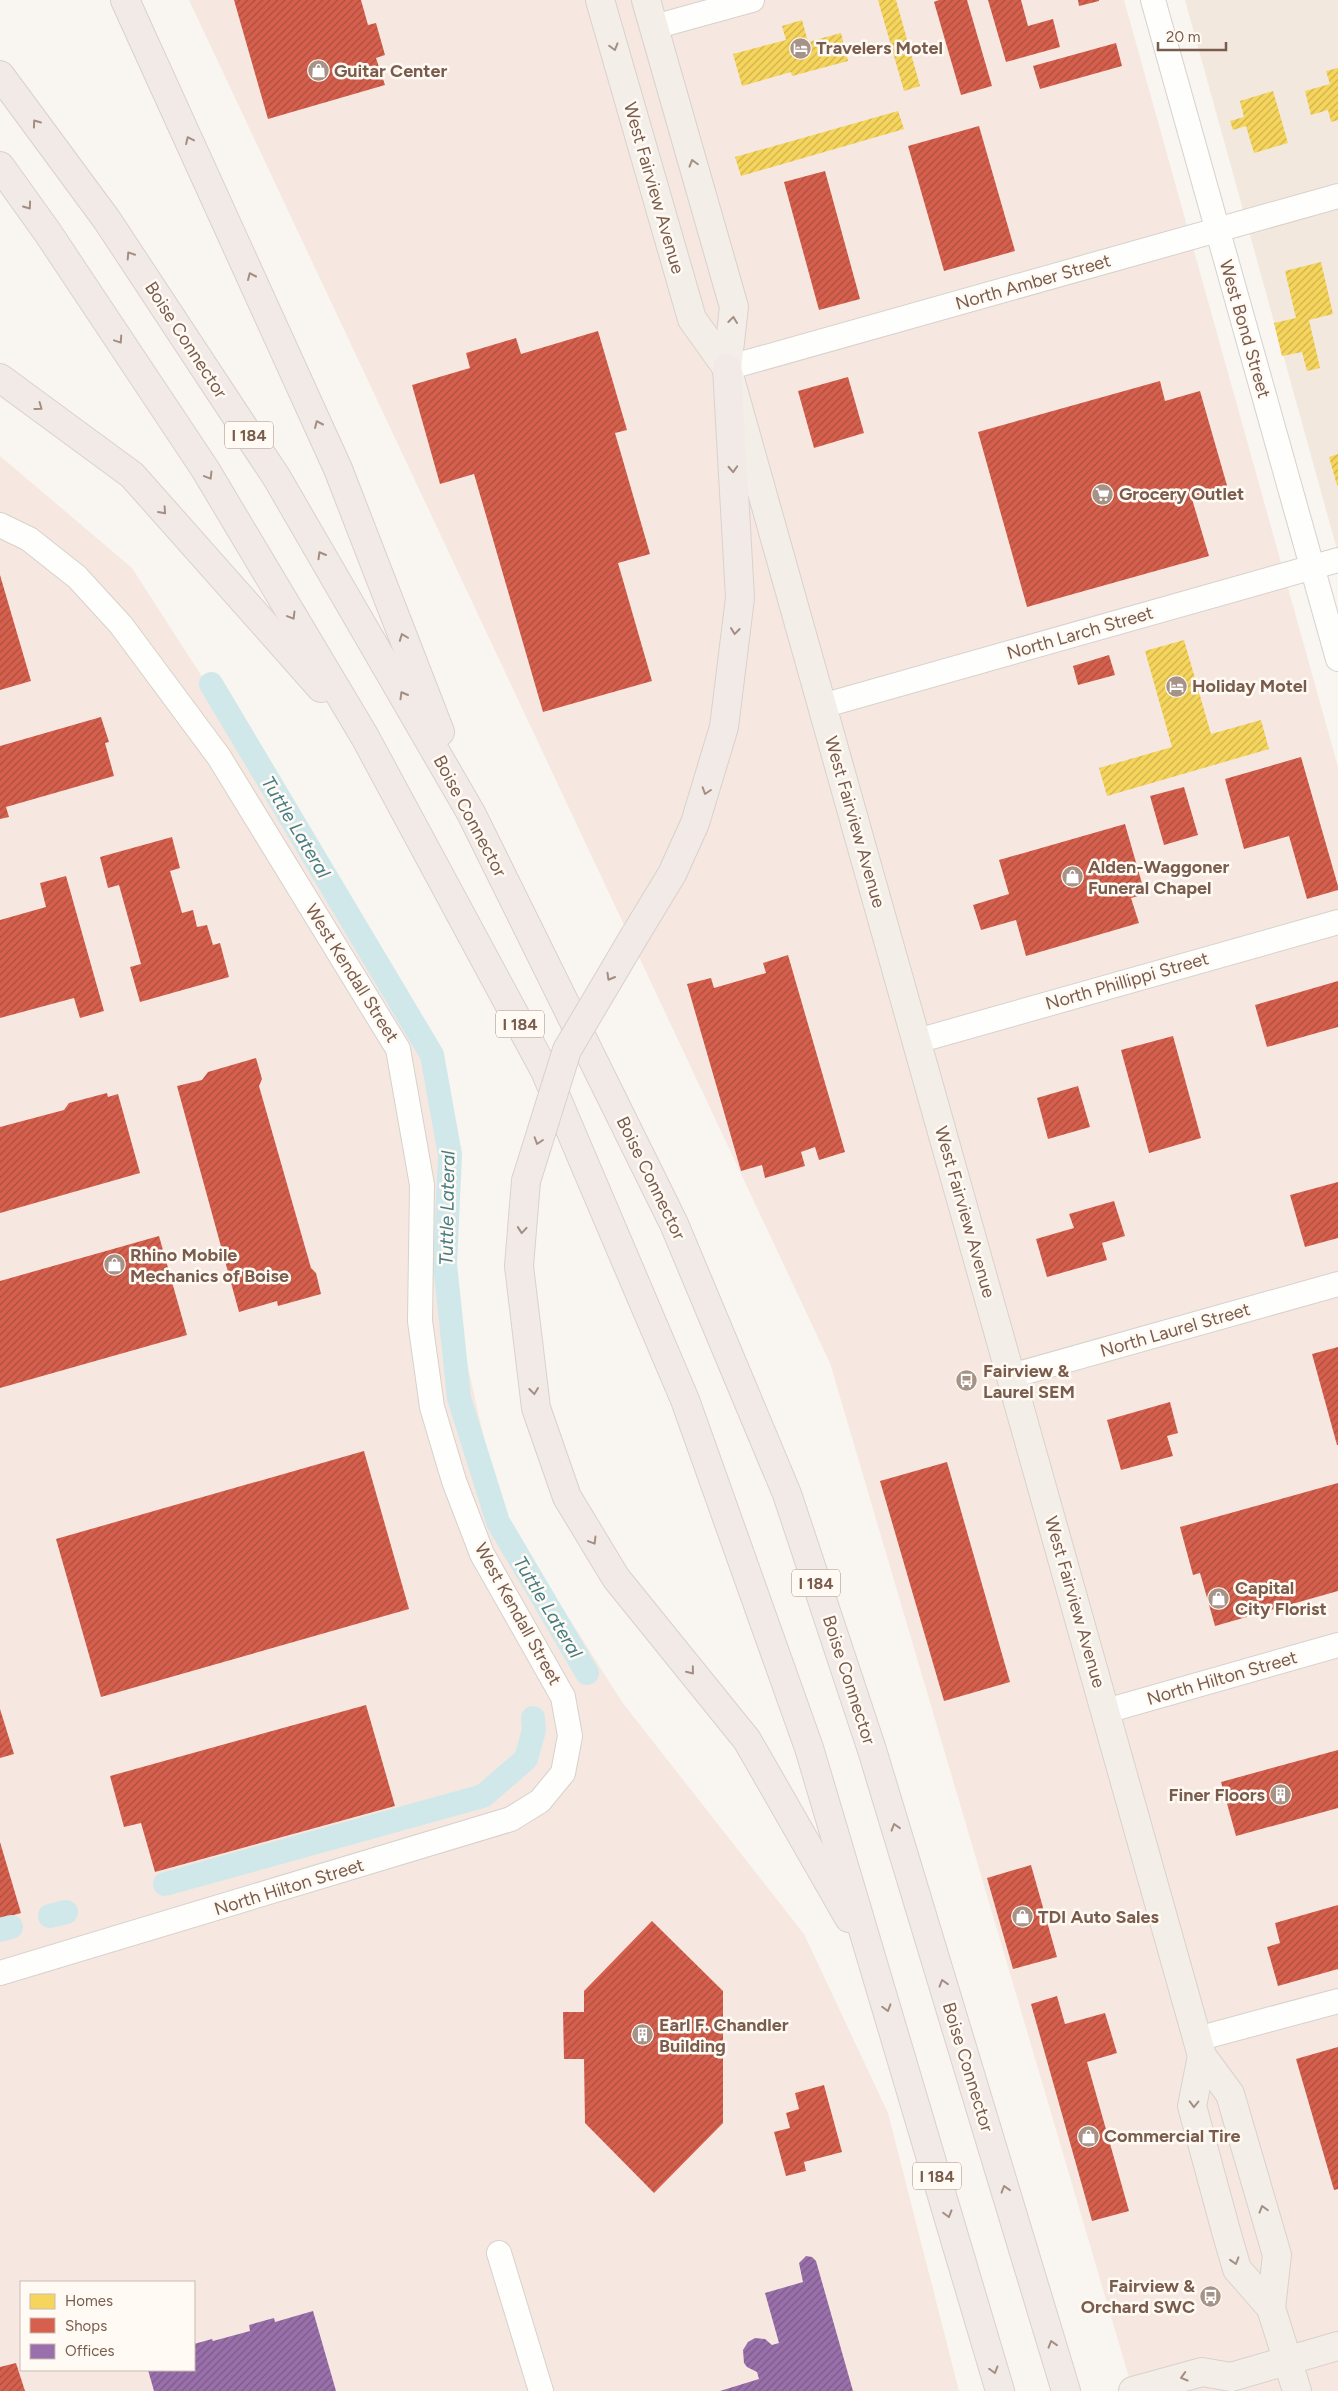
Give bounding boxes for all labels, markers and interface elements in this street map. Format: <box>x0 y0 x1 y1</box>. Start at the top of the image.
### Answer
scale bar <box>1158 20 1226 52</box>
text: 20 m <box>1166 28 1200 46</box>
hotel icon: Travelers Motel <box>788 36 812 60</box>
place label: Travelers Motel <box>816 37 943 59</box>
one-way arrow <box>608 42 618 50</box>
shop icon: Guitar Center <box>306 59 330 83</box>
place label: Guitar Center <box>334 60 447 82</box>
street label: West Fairview Avenue <box>619 100 689 277</box>
one-way arrow <box>33 119 42 129</box>
one-way arrow <box>185 136 196 145</box>
one-way arrow <box>688 160 698 168</box>
one-way arrow <box>23 200 31 209</box>
street label: North Amber Street <box>953 249 1113 315</box>
one-way arrow <box>127 252 137 261</box>
street label: West Bond Street <box>1215 257 1275 401</box>
one-way arrow <box>247 272 258 281</box>
street label: Boise Connector <box>140 278 232 402</box>
one-way arrow <box>727 315 738 323</box>
one-way arrow <box>113 335 123 344</box>
one-way arrow <box>33 401 43 410</box>
one-way arrow <box>314 421 324 430</box>
road number: I 184 <box>225 422 273 448</box>
one-way arrow <box>727 465 738 473</box>
one-way arrow <box>202 471 212 480</box>
supermarket icon: Grocery Outlet <box>1091 482 1115 506</box>
place label: Grocery Outlet <box>1119 483 1244 505</box>
one-way arrow <box>158 505 167 514</box>
one-way arrow <box>318 551 328 560</box>
street label: North Larch Street <box>1004 602 1156 664</box>
one-way arrow <box>286 610 296 619</box>
one-way arrow <box>731 627 741 636</box>
one-way arrow <box>399 633 409 642</box>
hotel icon: Holiday Motel <box>1164 674 1188 698</box>
place label: Holiday Motel <box>1192 675 1307 697</box>
one-way arrow <box>399 692 409 701</box>
street label: West Fairview Avenue <box>820 734 890 911</box>
street label: Boise Connector <box>429 751 511 881</box>
water label: Tuttle Lateral <box>257 772 336 883</box>
one-way arrow <box>702 786 712 794</box>
place label: Alden-Waggoner Funeral Chapel <box>1088 856 1229 899</box>
shop icon: Alden-Waggoner Funeral Chapel <box>1060 865 1084 889</box>
street label: West Kendall Street <box>300 900 404 1046</box>
street label: North Phillippi Street <box>1043 947 1211 1015</box>
one-way arrow <box>607 972 617 981</box>
road number: I 184 <box>496 1011 544 1038</box>
street label: Boise Connector <box>612 1113 690 1243</box>
street label: West Fairview Avenue <box>930 1124 1000 1301</box>
one-way arrow <box>534 1136 544 1145</box>
water label: Tuttle Lateral <box>435 1150 460 1266</box>
one-way arrow <box>516 1226 527 1234</box>
place label: Rhino Mobile Mechanics of Boise <box>130 1244 289 1287</box>
shop icon: Rhino Mobile Mechanics of Boise <box>102 1253 126 1277</box>
street label: North Laurel Street <box>1097 1298 1253 1362</box>
place label: Fairview & Laurel SEM <box>983 1360 1075 1403</box>
bus stop icon: Fairview & Laurel SEM <box>955 1369 979 1393</box>
one-way arrow <box>528 1387 539 1395</box>
street label: West Fairview Avenue <box>1040 1514 1110 1691</box>
one-way arrow <box>587 1535 597 1544</box>
street label: West Kendall Street <box>470 1539 566 1689</box>
water label: Tuttle Lateral <box>509 1552 588 1663</box>
road number: I 184 <box>792 1570 840 1596</box>
place label: Capital City Florist <box>1235 1577 1327 1620</box>
shop icon: Capital City Florist <box>1207 1586 1231 1610</box>
street label: Boise Connector <box>818 1613 880 1747</box>
street label: North Hilton Street <box>1144 1646 1300 1710</box>
one-way arrow <box>685 1665 694 1674</box>
building icon: Finer Floors <box>1269 1783 1293 1807</box>
place label: Finer Floors <box>1168 1784 1266 1806</box>
one-way arrow <box>891 1824 901 1832</box>
street label: North Hilton Street <box>211 1854 367 1920</box>
shop icon: TDI Auto Sales <box>1010 1905 1034 1929</box>
place label: TDI Auto Sales <box>1038 1906 1159 1928</box>
one-way arrow <box>938 1979 948 1988</box>
street label: Boise Connector <box>938 1999 998 2135</box>
one-way arrow <box>882 2003 892 2012</box>
place label: Earl F. Chandler Building <box>659 2014 789 2057</box>
building icon: Earl F. Chandler Building <box>631 2023 655 2047</box>
one-way arrow <box>1189 2101 1199 2109</box>
shop icon: Commercial Tire <box>1076 2124 1100 2148</box>
place label: Commercial Tire <box>1104 2125 1241 2147</box>
road number: I 184 <box>913 2162 961 2190</box>
one-way arrow <box>1000 2185 1010 2193</box>
one-way arrow <box>1259 2205 1269 2214</box>
one-way arrow <box>943 2210 953 2218</box>
one-way arrow <box>1229 2256 1239 2265</box>
place label: Fairview & Orchard SWC <box>1081 2275 1195 2318</box>
legend <box>20 2281 195 2371</box>
bus stop icon: Fairview & Orchard SWC <box>1199 2284 1223 2308</box>
text: Homes <box>65 2292 113 2310</box>
text: Shops <box>65 2317 107 2335</box>
one-way arrow <box>1047 2341 1057 2349</box>
text: Offices <box>65 2342 115 2360</box>
one-way arrow <box>989 2366 999 2374</box>
one-way arrow <box>1180 2371 1188 2381</box>

